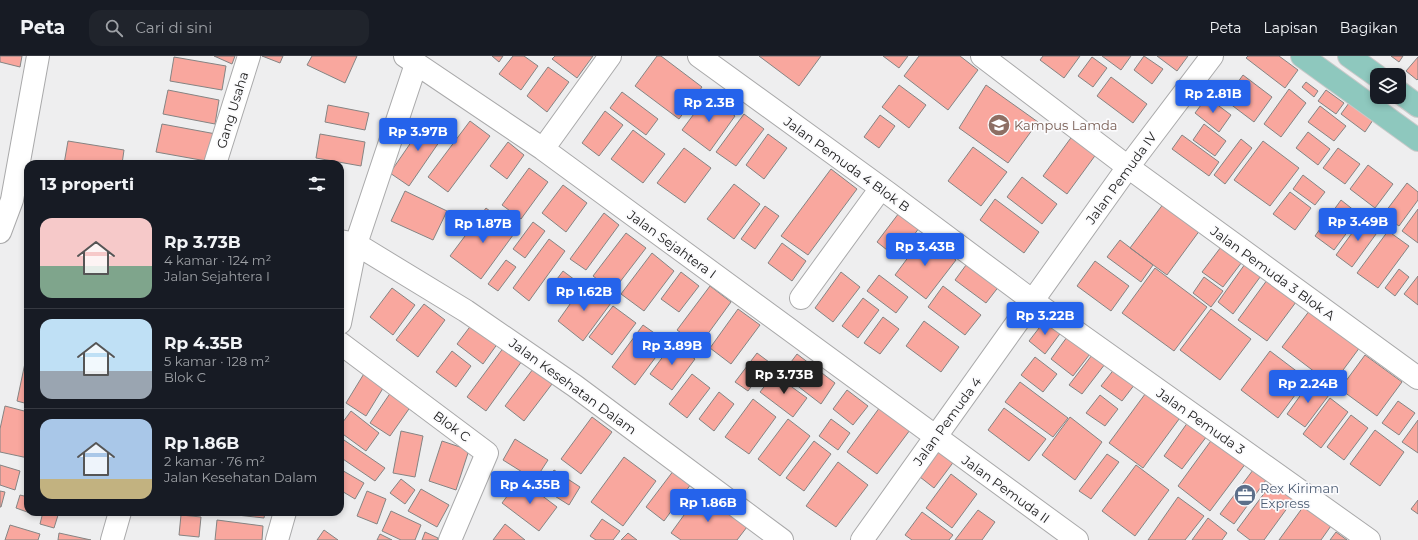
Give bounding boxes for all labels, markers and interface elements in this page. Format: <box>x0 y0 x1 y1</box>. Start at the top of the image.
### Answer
search box <box>89 10 369 46</box>
text: Peta <box>20 16 65 39</box>
icon: search <box>103 17 125 39</box>
text: Cari di sini <box>135 18 212 37</box>
text: Peta <box>1210 19 1242 37</box>
text: Lapisan <box>1264 19 1318 37</box>
text: Bagikan <box>1340 19 1398 37</box>
map controls <box>1370 68 1406 104</box>
button: layers <box>1370 68 1406 104</box>
street label: Gang Usaha <box>213 70 251 150</box>
pin: Rp 2.81B <box>1172 80 1254 114</box>
text: Rp 2.81B <box>1184 85 1242 101</box>
pin: Rp 2.3B <box>672 89 746 123</box>
text: Rp 2.3B <box>683 94 735 110</box>
street label: Jalan Pemuda 4 Blok B <box>780 112 913 215</box>
school or university icon: Kampus Lamda <box>986 112 1012 138</box>
place label: Kampus Lamda <box>1014 117 1117 133</box>
pin: Rp 3.97B <box>377 118 459 152</box>
text: Rp 3.97B <box>388 123 448 139</box>
street label: Jalan Pemuda IV <box>1082 128 1160 228</box>
icon: filters <box>306 173 328 195</box>
text: 13 properti <box>40 174 134 194</box>
street label: Jalan Sejahtera I <box>624 206 720 282</box>
pin: Rp 3.49B <box>1317 208 1399 242</box>
pin: Rp 1.87B <box>442 210 524 244</box>
text: Rp 3.49B <box>1328 213 1388 229</box>
text: Rp 1.87B <box>454 215 512 231</box>
street label: Jalan Pemuda 3 Blok A <box>1207 222 1339 324</box>
text: Rp 3.73B <box>164 232 241 252</box>
pin: Rp 3.43B <box>884 233 966 267</box>
icon: home <box>72 234 120 282</box>
text: Rp 3.43B <box>895 238 955 254</box>
text: 4 kamar · 124 m² <box>164 252 271 268</box>
text: Jalan Sejahtera I <box>164 268 270 284</box>
pin: Rp 1.62B <box>543 278 625 312</box>
text: Rp 1.62B <box>556 283 612 299</box>
pin: Rp 3.22B <box>1004 302 1086 336</box>
text: Rp 3.22B <box>1016 307 1074 323</box>
pin: Rp 3.89B <box>631 332 713 366</box>
text: Rp 4.35B <box>164 333 243 353</box>
street label: Jalan Kesehatan Dalam <box>506 334 640 438</box>
icon: home <box>72 335 120 383</box>
text: Rp 3.89B <box>642 337 702 353</box>
text: 5 kamar · 128 m² <box>164 353 270 369</box>
pin: Rp 3.73B <box>743 361 825 395</box>
text: Rp 3.73B <box>755 366 813 382</box>
text: Blok C <box>164 369 206 385</box>
pin: Rp 2.24B <box>1267 370 1349 404</box>
street label: Jalan Pemuda 4 <box>909 373 985 469</box>
text: Rp 2.24B <box>1278 375 1338 391</box>
street label: Jalan Pemuda 3 <box>1153 384 1248 457</box>
street label: Blok C <box>430 407 474 445</box>
text: Rp 1.86B <box>164 433 239 453</box>
icon: home <box>72 435 120 483</box>
street label: Jalan Pemuda II <box>958 451 1053 526</box>
text: 2 kamar · 76 m² <box>164 453 265 469</box>
text: Jalan Kesehatan Dalam <box>164 469 317 485</box>
pin: Rp 4.35B <box>489 471 571 505</box>
text: Rp 4.35B <box>500 476 560 492</box>
place label: Rex Kiriman Express <box>1260 480 1339 511</box>
office icon: Rex Kiriman Express <box>1232 482 1258 508</box>
pin: Rp 1.86B <box>667 489 749 523</box>
text: Rp 1.86B <box>679 494 737 510</box>

